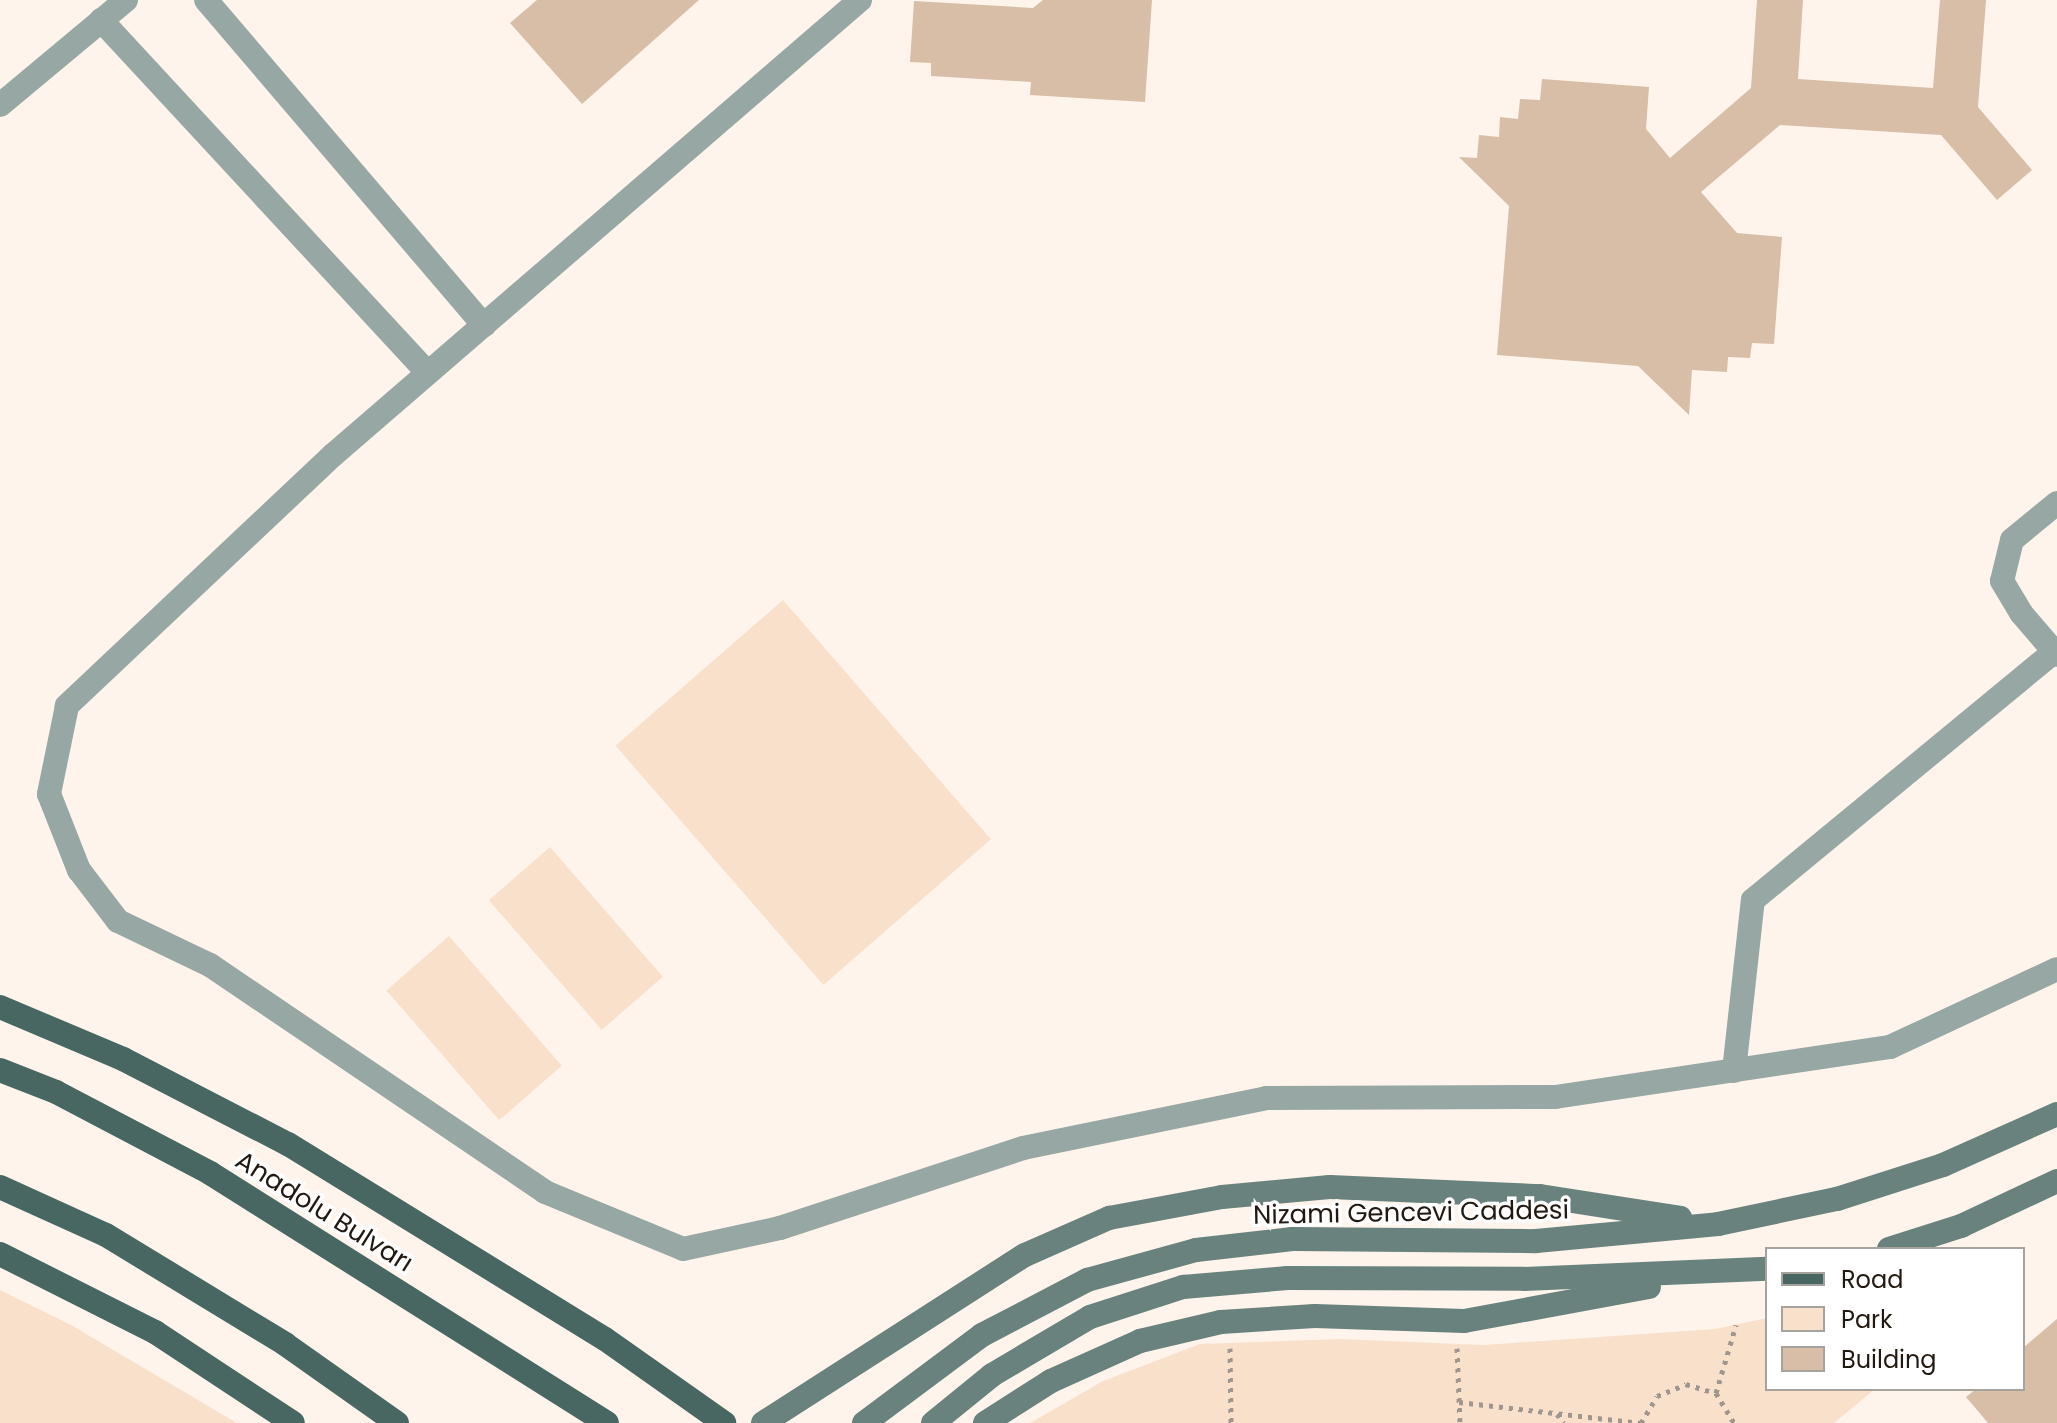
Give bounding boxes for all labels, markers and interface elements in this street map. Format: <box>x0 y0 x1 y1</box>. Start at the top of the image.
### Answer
street label: Anadolu Bulvarı <box>230 1145 418 1279</box>
street label: Nizami Gencevi Caddesi <box>1253 1195 1569 1231</box>
legend <box>1765 1247 2025 1391</box>
text: Road <box>1841 1263 1903 1296</box>
text: Park <box>1841 1303 1892 1336</box>
text: Building <box>1841 1343 1937 1376</box>

